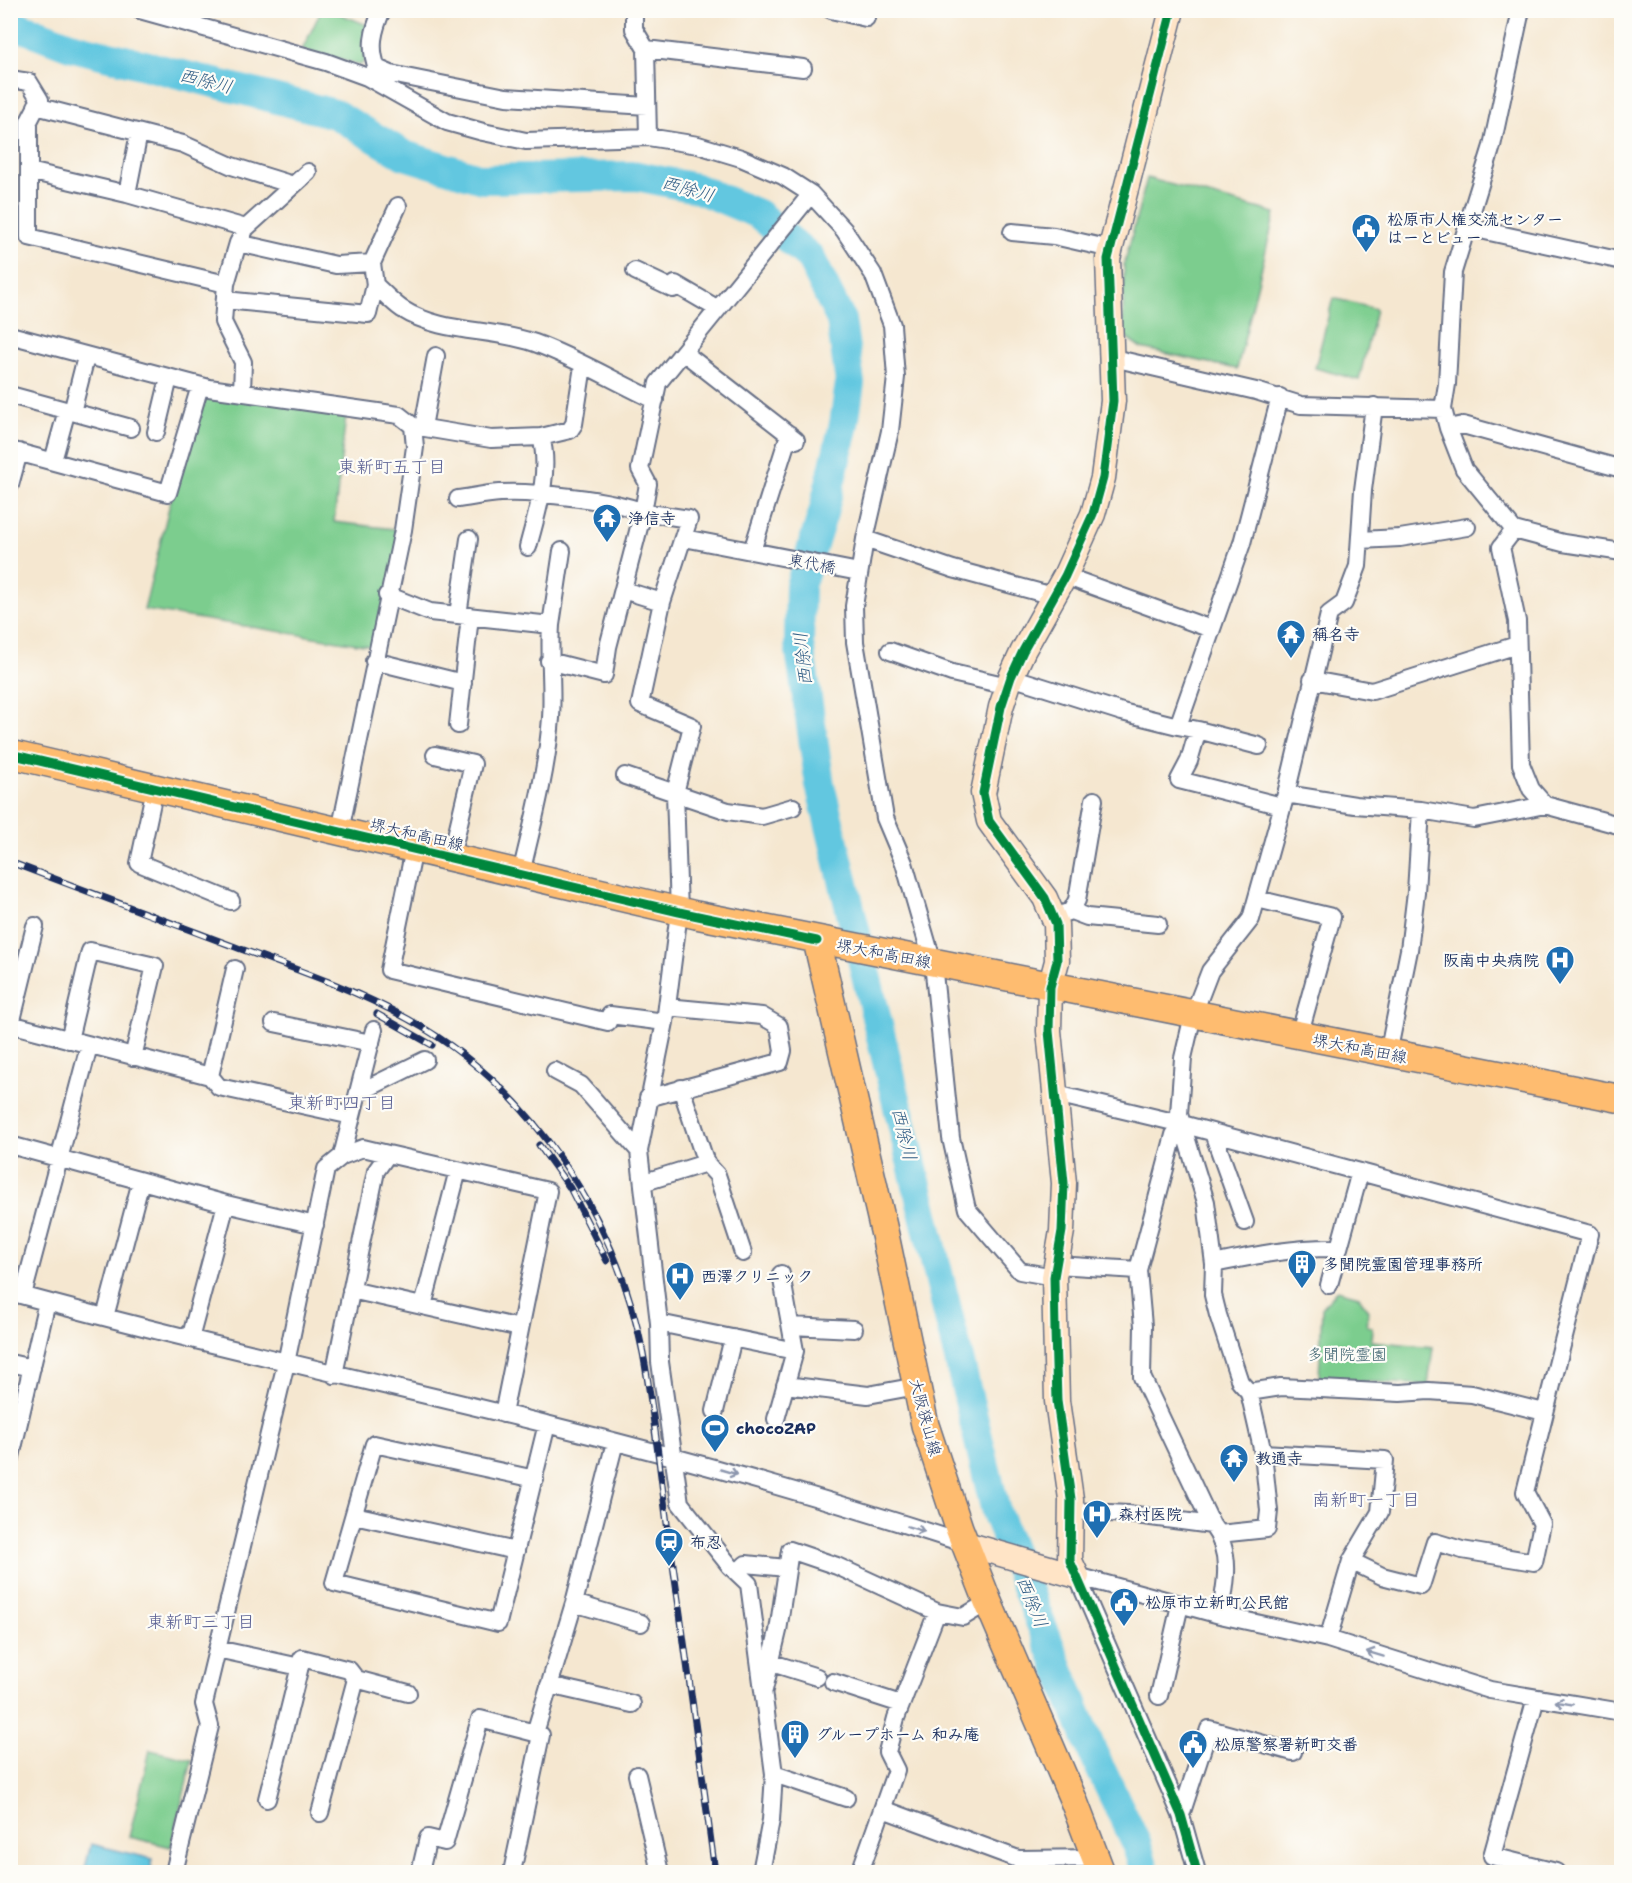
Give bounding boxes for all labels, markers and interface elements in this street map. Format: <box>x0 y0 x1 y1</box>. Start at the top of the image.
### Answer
water label: 西除川 <box>177 63 235 99</box>
water label: 西除川 <box>659 170 717 208</box>
place label: 松原市人権交流センター はーとビュー <box>1387 209 1563 248</box>
public building icon: 松原市人権交流センター はーとビュー <box>1350 212 1382 254</box>
district label: 東新町五丁目 <box>338 455 446 479</box>
temple icon: 浄信寺 <box>591 502 623 544</box>
place label: 浄信寺 <box>628 508 676 529</box>
street label: 東代橋 <box>786 549 837 578</box>
temple icon: 稱名寺 <box>1275 618 1307 660</box>
place label: 稱名寺 <box>1312 624 1360 645</box>
water label: 西除川 <box>788 631 818 687</box>
street label: 堺大和高田線 <box>368 813 466 856</box>
street label: 堺大和高田線 <box>835 934 933 973</box>
hospital icon: 阪南中央病院 <box>1544 944 1576 986</box>
place label: 阪南中央病院 <box>1443 950 1539 971</box>
street label: 堺大和高田線 <box>1311 1029 1409 1068</box>
district label: 東新町四丁目 <box>288 1091 396 1115</box>
water label: 西除川 <box>886 1105 922 1163</box>
building icon: 多聞院霊園管理事務所 <box>1286 1248 1318 1290</box>
place label: 多聞院霊園管理事務所 <box>1323 1254 1483 1275</box>
hospital icon: 西澤クリニック <box>664 1260 696 1302</box>
place label: 西澤クリニック <box>701 1266 813 1287</box>
park label: 多聞院霊園 <box>1307 1344 1387 1365</box>
street label: 大阪狭山線 <box>905 1376 946 1458</box>
sports icon: chocoZAP <box>699 1412 731 1454</box>
place label: chocoZAP <box>736 1418 816 1439</box>
temple icon: 教通寺 <box>1218 1442 1250 1484</box>
place label: 教通寺 <box>1255 1448 1303 1469</box>
one-way arrow <box>719 1467 738 1478</box>
district label: 南新町一丁目 <box>1312 1488 1420 1512</box>
hospital icon: 森村医院 <box>1081 1498 1113 1540</box>
place label: 森村医院 <box>1118 1504 1182 1525</box>
one-way arrow <box>906 1524 925 1535</box>
station icon: 布忍 <box>653 1526 685 1568</box>
place label: 布忍 <box>690 1532 722 1553</box>
water label: 西除川 <box>1011 1572 1053 1632</box>
public building icon: 松原市立新町公民館 <box>1108 1586 1140 1628</box>
place label: 松原市立新町公民館 <box>1145 1592 1289 1613</box>
district label: 東新町三丁目 <box>147 1610 255 1634</box>
one-way arrow <box>1366 1647 1385 1658</box>
one-way arrow <box>1554 1697 1574 1708</box>
building icon: グループホーム 和み庵 <box>779 1718 811 1760</box>
place label: グループホーム 和み庵 <box>816 1724 980 1745</box>
public building icon: 松原警察署新町交番 <box>1177 1728 1209 1770</box>
place label: 松原警察署新町交番 <box>1214 1734 1358 1755</box>

